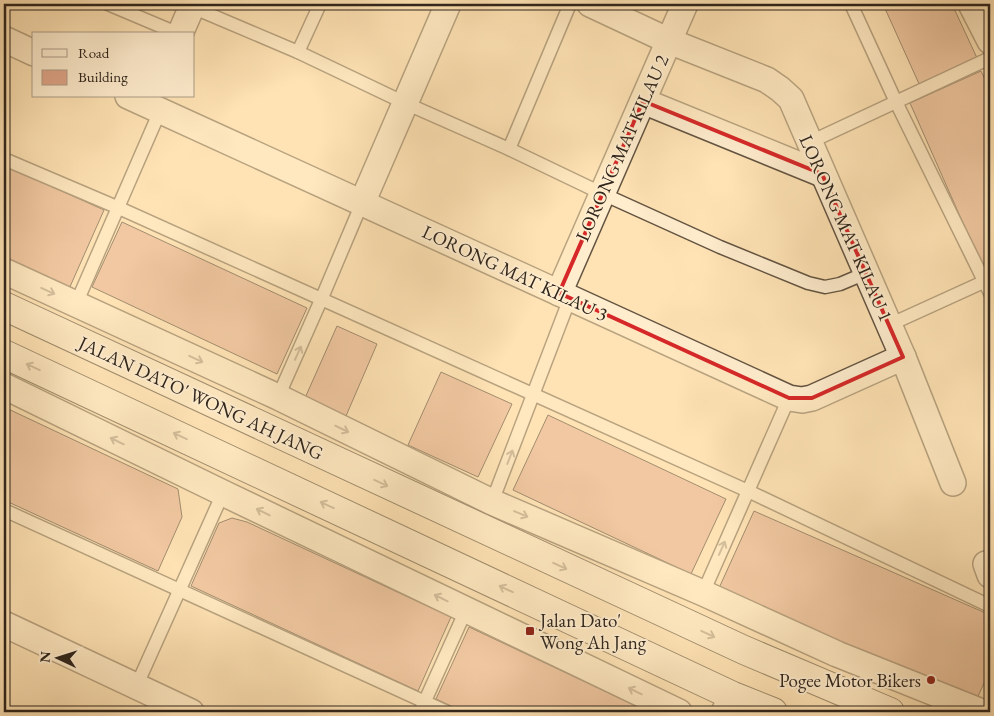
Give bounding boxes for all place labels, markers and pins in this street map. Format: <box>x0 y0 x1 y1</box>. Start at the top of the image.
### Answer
place label: Jalan Dato' Wong Ah Jang <box>538 608 647 655</box>
marker: Jalan Dato' Wong Ah Jang <box>524 625 536 637</box>
place label: Pogee Motor Bikers <box>779 668 921 693</box>
marker: Pogee Motor Bikers <box>925 674 937 686</box>

